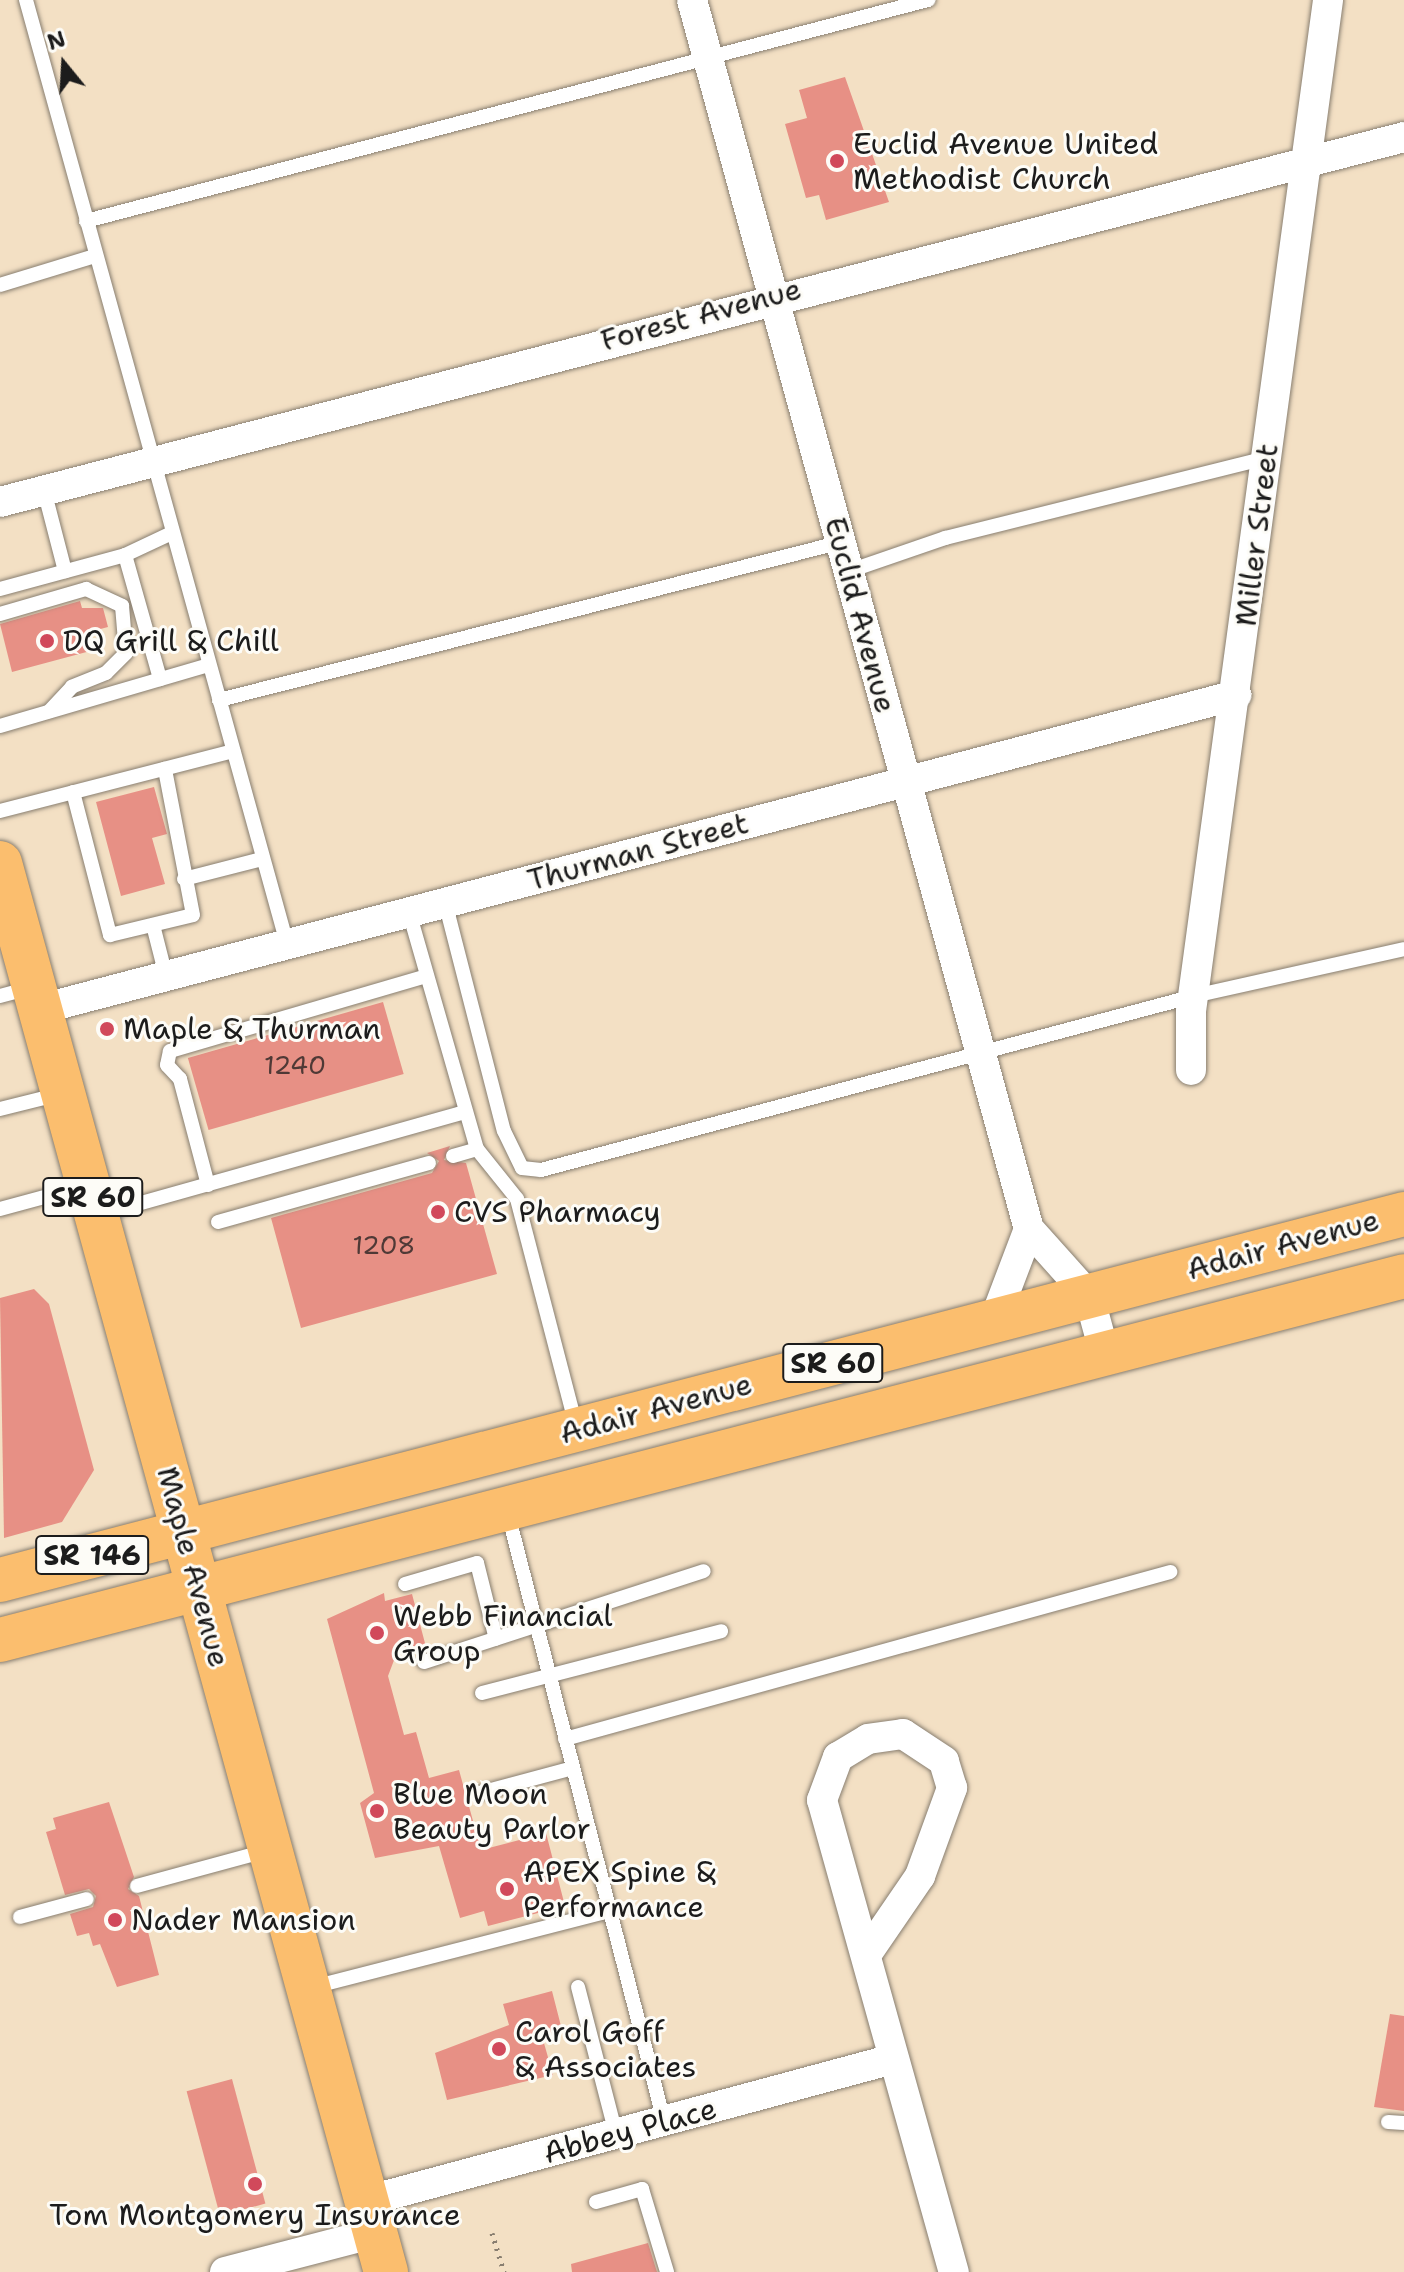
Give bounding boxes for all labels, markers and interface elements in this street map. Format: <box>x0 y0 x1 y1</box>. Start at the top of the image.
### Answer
north arrow <box>24 24 104 104</box>
text: N <box>44 24 69 57</box>
place label: Euclid Avenue United Methodist Church <box>853 126 1158 196</box>
marker: Euclid Avenue United Methodist Church <box>828 152 846 170</box>
street label: Forest Avenue <box>597 271 805 359</box>
street label: Miller Street <box>1228 442 1286 628</box>
street label: Euclid Avenue <box>817 513 903 717</box>
place label: DQ Grill & Chill <box>63 623 279 659</box>
marker: DQ Grill & Chill <box>38 632 56 650</box>
street label: Thurman Street <box>524 805 752 899</box>
place label: Maple & Thurman <box>123 1011 381 1047</box>
marker: Maple & Thurman <box>98 1020 116 1038</box>
house number: 1240 <box>264 1049 326 1081</box>
road number: SR 60 <box>41 1173 145 1221</box>
place label: CVS Pharmacy <box>454 1194 661 1230</box>
street label: Adair Avenue <box>1183 1202 1383 1288</box>
marker: CVS Pharmacy <box>429 1203 447 1221</box>
house number: 1208 <box>353 1229 415 1261</box>
road number: SR 60 <box>781 1339 885 1387</box>
street label: Adair Avenue <box>556 1366 756 1452</box>
street label: Maple Avenue <box>149 1463 237 1671</box>
road number: SR 146 <box>34 1531 150 1579</box>
place label: Webb Financial Group <box>393 1598 613 1668</box>
marker: Webb Financial Group <box>368 1624 386 1642</box>
place label: Blue Moon Beauty Parlor <box>393 1776 591 1846</box>
marker: Blue Moon Beauty Parlor <box>368 1802 386 1820</box>
place label: APEX Spine & Performance <box>523 1854 715 1924</box>
marker: APEX Spine & Performance <box>498 1880 516 1898</box>
place label: Nader Mansion <box>131 1902 356 1938</box>
marker: Nader Mansion <box>106 1911 124 1929</box>
place label: Carol Goff & Associates <box>515 2014 696 2084</box>
marker: Carol Goff & Associates <box>490 2040 508 2058</box>
street label: Abbey Place <box>540 2091 720 2171</box>
marker: Tom Montgomery Insurance <box>246 2175 264 2193</box>
place label: Tom Montgomery Insurance <box>49 2197 461 2233</box>

